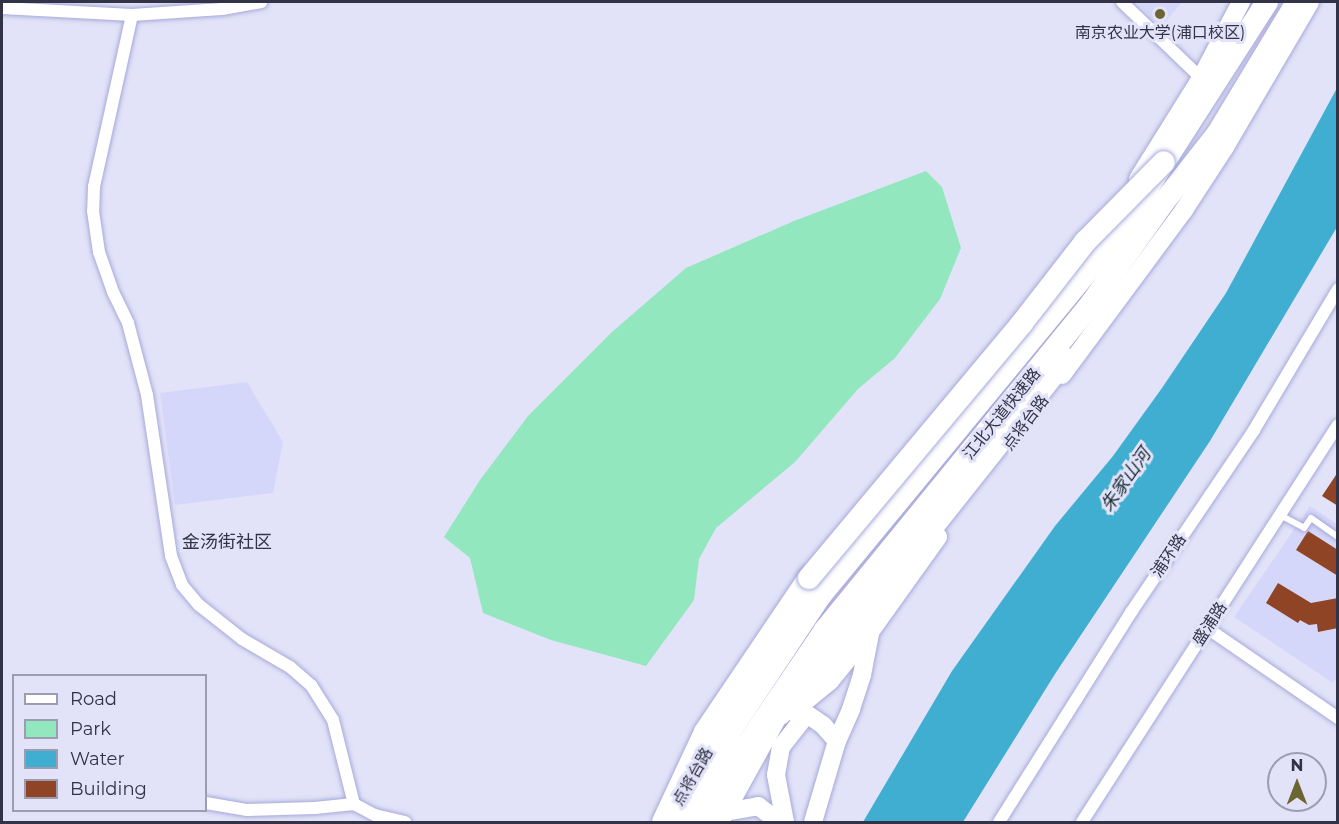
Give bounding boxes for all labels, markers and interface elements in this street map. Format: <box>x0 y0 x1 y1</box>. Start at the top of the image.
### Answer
marker: 南京农业大学(浦口校区) <box>1153 7 1167 21</box>
place label: 南京农业大学(浦口校区) <box>1075 23 1245 43</box>
street label: 江北大道快速路 <box>959 364 1045 464</box>
street label: 点将台路 <box>999 392 1053 454</box>
water label: 朱家山河 <box>1097 444 1155 516</box>
district label: 金汤街社区 <box>182 531 272 553</box>
street label: 浦环路 <box>1148 531 1190 581</box>
street label: 盛浦路 <box>1189 599 1231 649</box>
legend <box>12 674 207 812</box>
text: Road <box>70 688 117 710</box>
text: Park <box>70 718 111 740</box>
street label: 点将台路 <box>669 744 717 810</box>
text: Water <box>70 748 125 770</box>
north arrow <box>1267 752 1327 812</box>
text: N <box>1291 756 1303 775</box>
text: Building <box>70 778 147 800</box>

